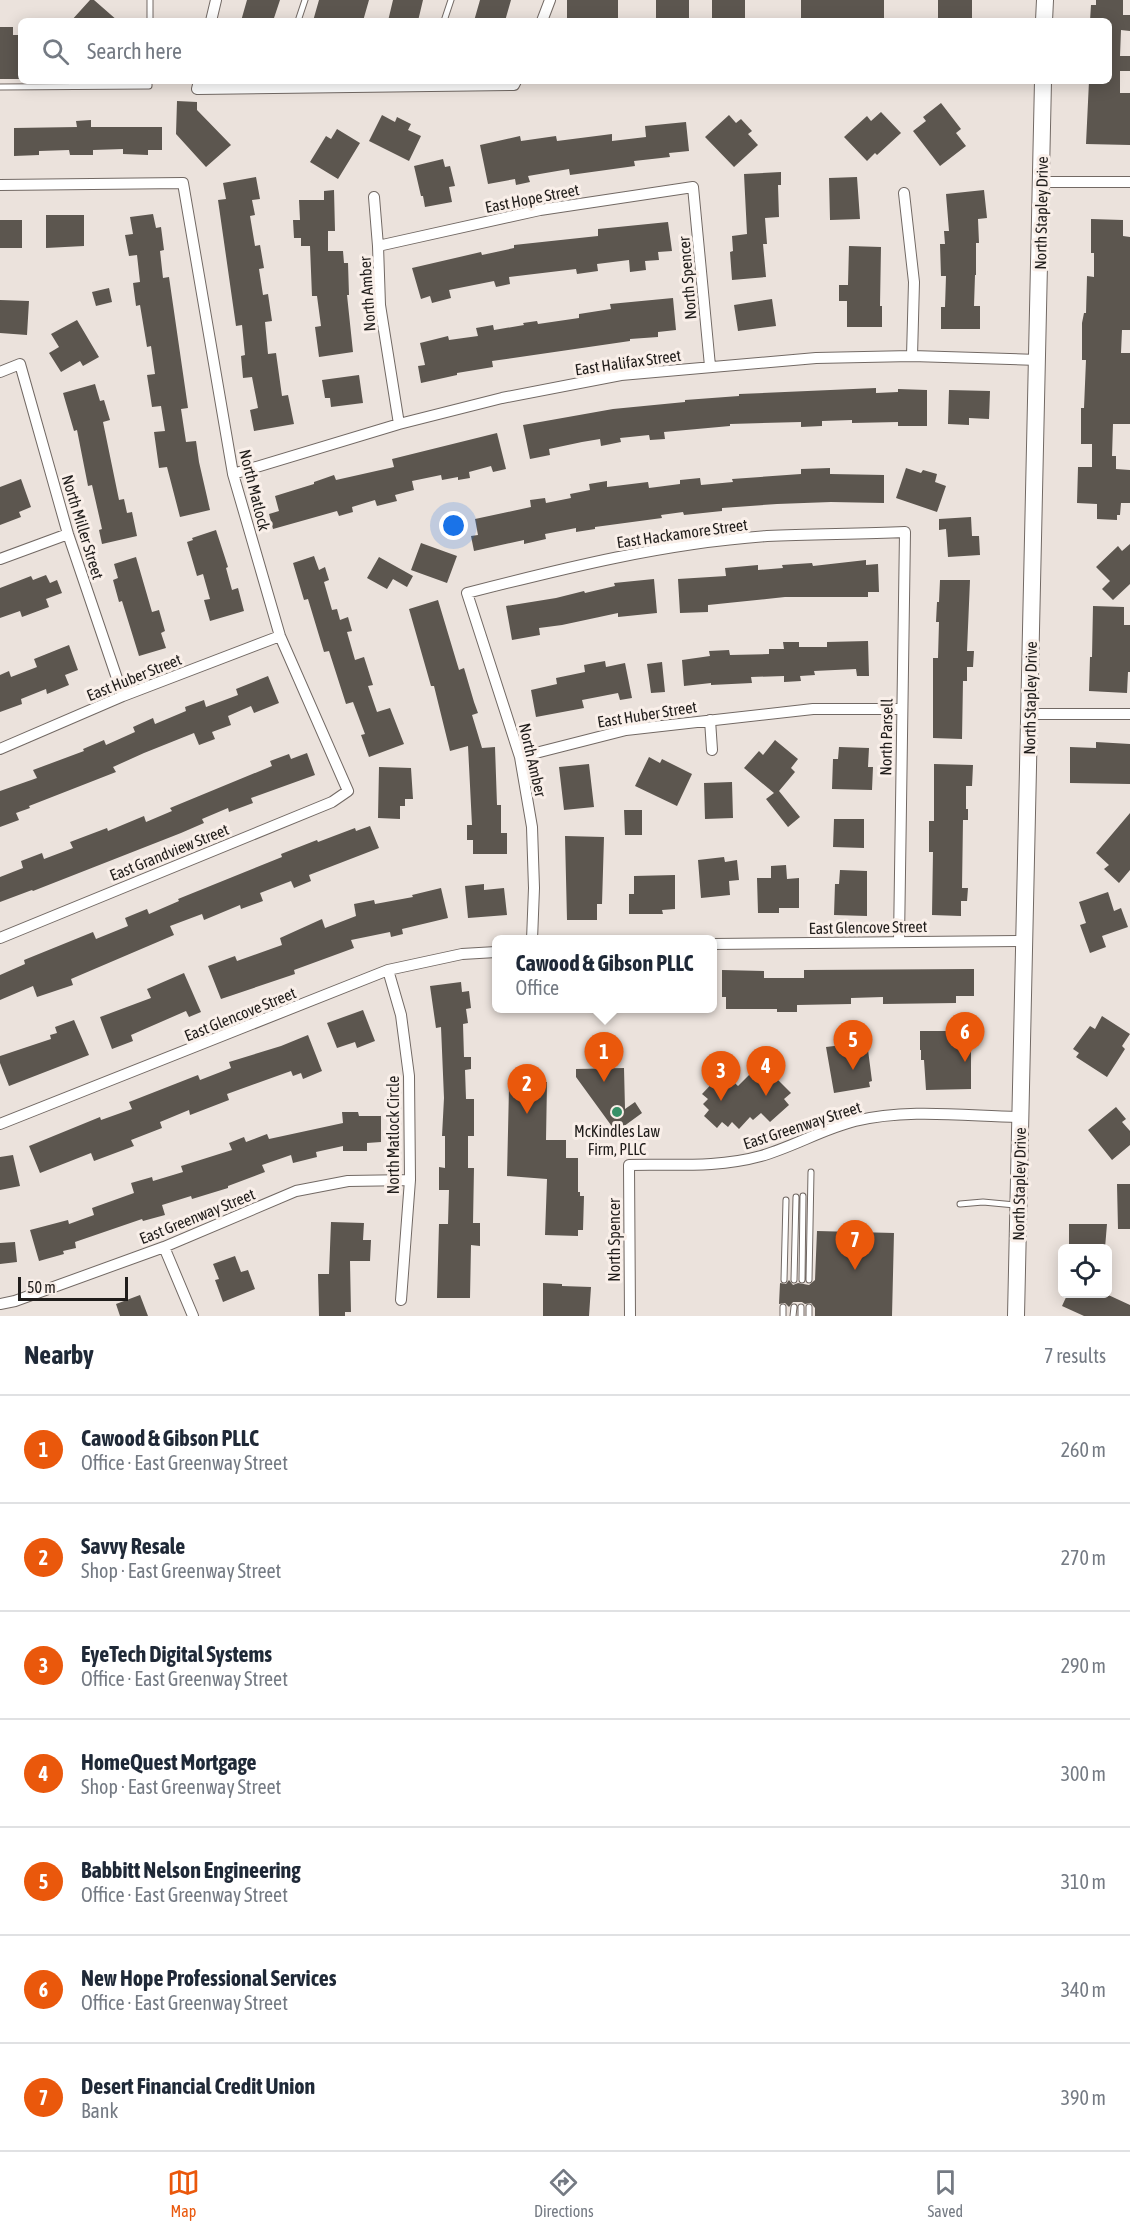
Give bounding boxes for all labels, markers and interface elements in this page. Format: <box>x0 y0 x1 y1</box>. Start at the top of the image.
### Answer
search box <box>18 18 1112 84</box>
icon: search <box>39 35 72 68</box>
text: Search here <box>87 38 182 64</box>
street label: North Stapley Drive <box>1031 156 1052 270</box>
street label: East Hope Street <box>483 180 581 217</box>
street label: North Spencer <box>674 235 701 320</box>
street label: North Amber <box>355 256 379 332</box>
street label: East Halifax Street <box>574 346 683 378</box>
street label: North Matlock <box>236 447 274 533</box>
street label: North Miller Street <box>59 473 108 582</box>
your location <box>439 511 468 540</box>
street label: East Hackamore Street <box>615 515 749 551</box>
street label: North Stapley Drive <box>1020 641 1041 755</box>
street label: East Huber Street <box>84 650 184 704</box>
street label: East Huber Street <box>596 697 698 731</box>
street label: North Parsell <box>876 698 896 776</box>
street label: North Amber <box>516 721 550 799</box>
street label: East Grandview Street <box>107 820 231 884</box>
street label: East Glencove Street <box>809 917 928 937</box>
popup <box>492 935 717 1013</box>
text: Cawood & Gibson PLLC <box>516 950 693 976</box>
text: Office <box>516 976 559 999</box>
street label: East Glencove Street <box>182 983 299 1045</box>
pin: 6 <box>946 1012 984 1062</box>
pin: 5 <box>834 1020 872 1070</box>
pin: 1 <box>584 1032 624 1082</box>
pin: 4 <box>746 1046 786 1096</box>
pin: 3 <box>702 1052 740 1101</box>
pin: 2 <box>508 1064 546 1114</box>
street label: North Matlock Circle <box>384 1076 402 1194</box>
street label: East Greenway Street <box>741 1097 864 1153</box>
marker: McKindles Law Firm, PLLC <box>610 1105 624 1119</box>
place label: McKindles Law Firm, PLLC <box>574 1122 660 1158</box>
street label: North Stapley Drive <box>1009 1127 1030 1241</box>
street label: East Greenway Street <box>137 1185 258 1248</box>
street label: North Spencer <box>605 1198 624 1282</box>
pin: 7 <box>836 1220 874 1270</box>
map controls <box>1058 1244 1112 1298</box>
button: locate <box>1058 1244 1112 1298</box>
scale bar <box>18 1274 128 1302</box>
text: 50 m <box>27 1278 56 1296</box>
text: Nearby <box>24 1340 94 1370</box>
text: 7 results <box>1044 1344 1106 1367</box>
text: Cawood & Gibson PLLC <box>81 1425 259 1451</box>
text: 1 <box>39 1438 48 1461</box>
text: 260 m <box>1061 1438 1106 1461</box>
text: Office · East Greenway Street <box>81 1451 288 1474</box>
text: Savvy Resale <box>81 1533 185 1559</box>
text: 2 <box>39 1546 48 1569</box>
text: 270 m <box>1061 1546 1106 1569</box>
text: Shop · East Greenway Street <box>81 1559 281 1582</box>
text: EyeTech Digital Systems <box>81 1641 272 1667</box>
text: 3 <box>39 1654 48 1677</box>
text: 290 m <box>1061 1654 1106 1677</box>
text: Office · East Greenway Street <box>81 1667 288 1690</box>
text: HomeQuest Mortgage <box>81 1749 256 1775</box>
text: 4 <box>39 1762 48 1785</box>
text: 300 m <box>1061 1762 1106 1785</box>
text: Shop · East Greenway Street <box>81 1775 281 1798</box>
text: Babbitt Nelson Engineering <box>81 1857 301 1883</box>
text: 5 <box>39 1870 48 1893</box>
text: 310 m <box>1061 1870 1106 1893</box>
text: Office · East Greenway Street <box>81 1883 288 1906</box>
text: New Hope Professional Services <box>81 1965 337 1991</box>
text: 6 <box>39 1978 48 2001</box>
text: 340 m <box>1061 1978 1106 2001</box>
text: Office · East Greenway Street <box>81 1991 288 2014</box>
text: Desert Financial Credit Union <box>81 2073 315 2099</box>
text: 7 <box>39 2086 48 2109</box>
text: 390 m <box>1061 2086 1106 2109</box>
text: Bank <box>81 2099 118 2122</box>
tab: Map <box>167 2166 200 2220</box>
tab: Directions <box>534 2166 594 2220</box>
tab: Saved <box>928 2166 963 2220</box>

